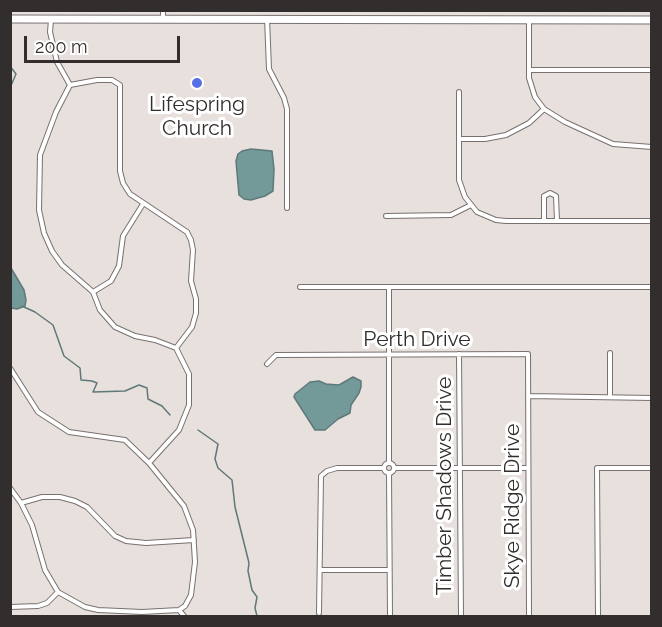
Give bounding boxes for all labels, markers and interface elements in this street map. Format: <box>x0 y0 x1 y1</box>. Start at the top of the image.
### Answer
scale bar <box>27 24 183 62</box>
text: 200 m <box>35 36 88 57</box>
marker: Lifespring Church <box>190 76 204 90</box>
place label: Lifespring Church <box>149 92 245 142</box>
street label: Perth Drive <box>363 327 471 353</box>
street label: Timber Shadows Drive <box>432 377 458 595</box>
street label: Skye Ridge Drive <box>500 424 526 588</box>

